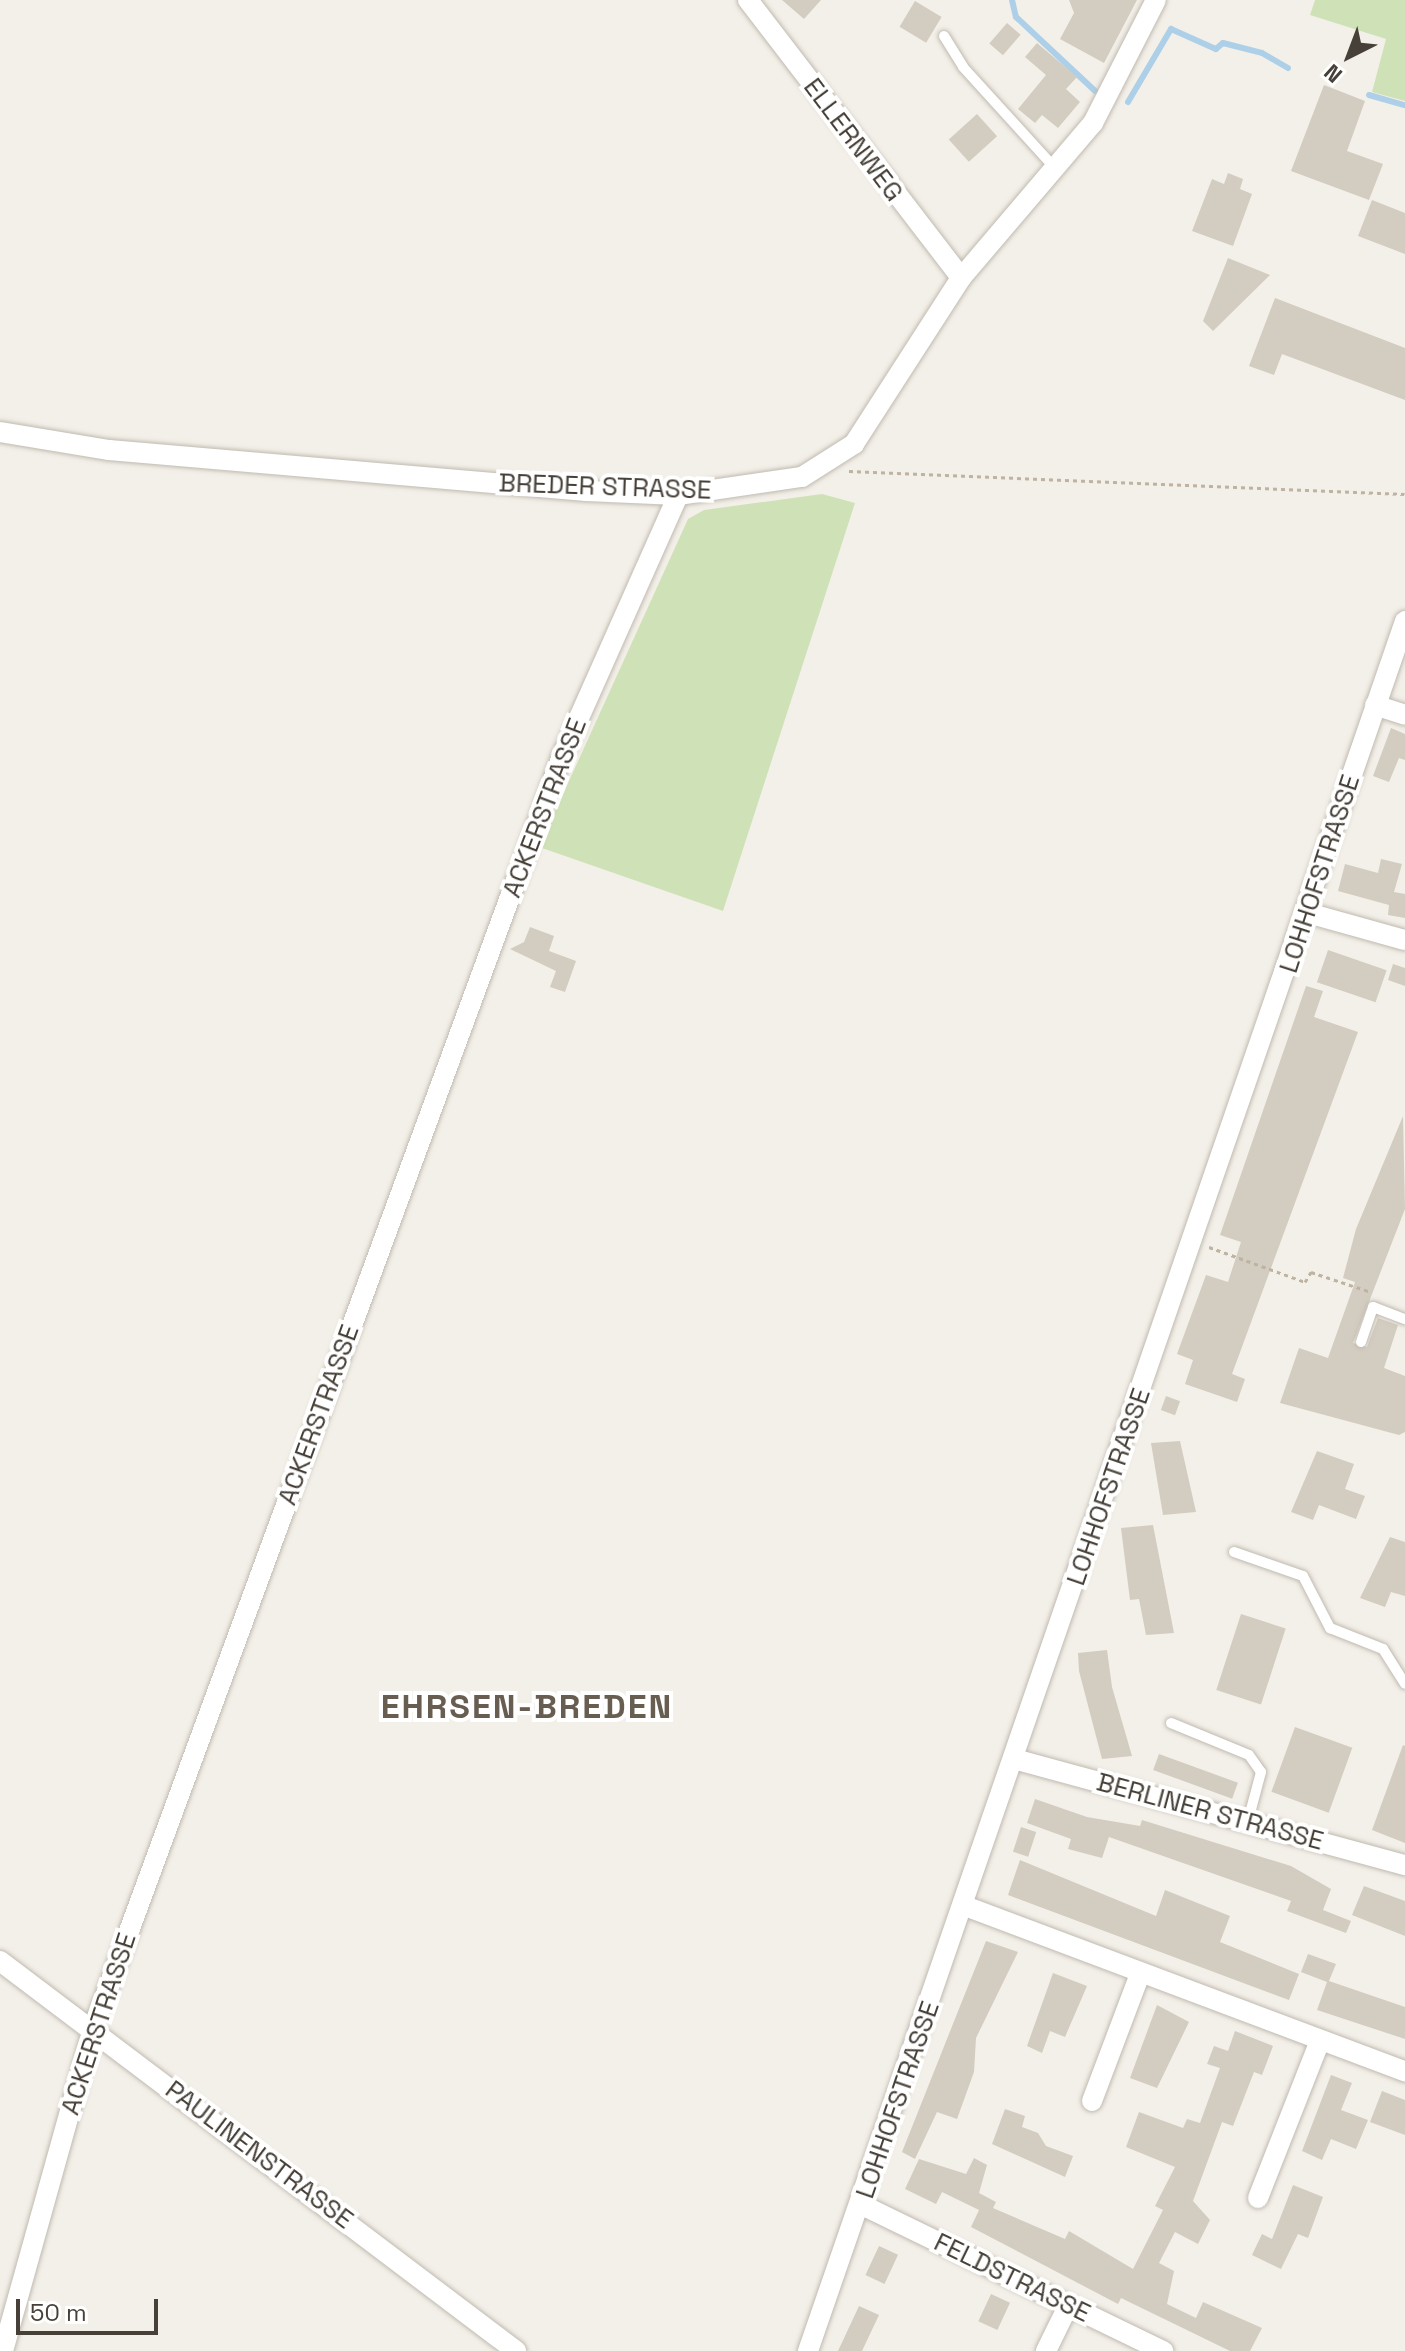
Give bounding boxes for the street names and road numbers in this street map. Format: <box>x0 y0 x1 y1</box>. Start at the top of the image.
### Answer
street label: ELLERNWEG <box>797 72 909 208</box>
street label: BREDER STRASSE <box>498 468 712 506</box>
street label: ACKERSTRASSE <box>496 714 594 902</box>
street label: LOHHOFSTRASSE <box>1273 771 1367 977</box>
street label: ACKERSTRASSE <box>272 1321 366 1509</box>
street label: LOHHOFSTRASSE <box>1061 1384 1157 1590</box>
street label: BERLINER STRASSE <box>1093 1767 1327 1857</box>
street label: ACKERSTRASSE <box>55 1929 143 2119</box>
street label: LOHHOFSTRASSE <box>850 1997 946 2203</box>
street label: PAULINENSTRASSE <box>159 2074 359 2236</box>
street label: FELDSTRASSE <box>929 2227 1095 2329</box>

